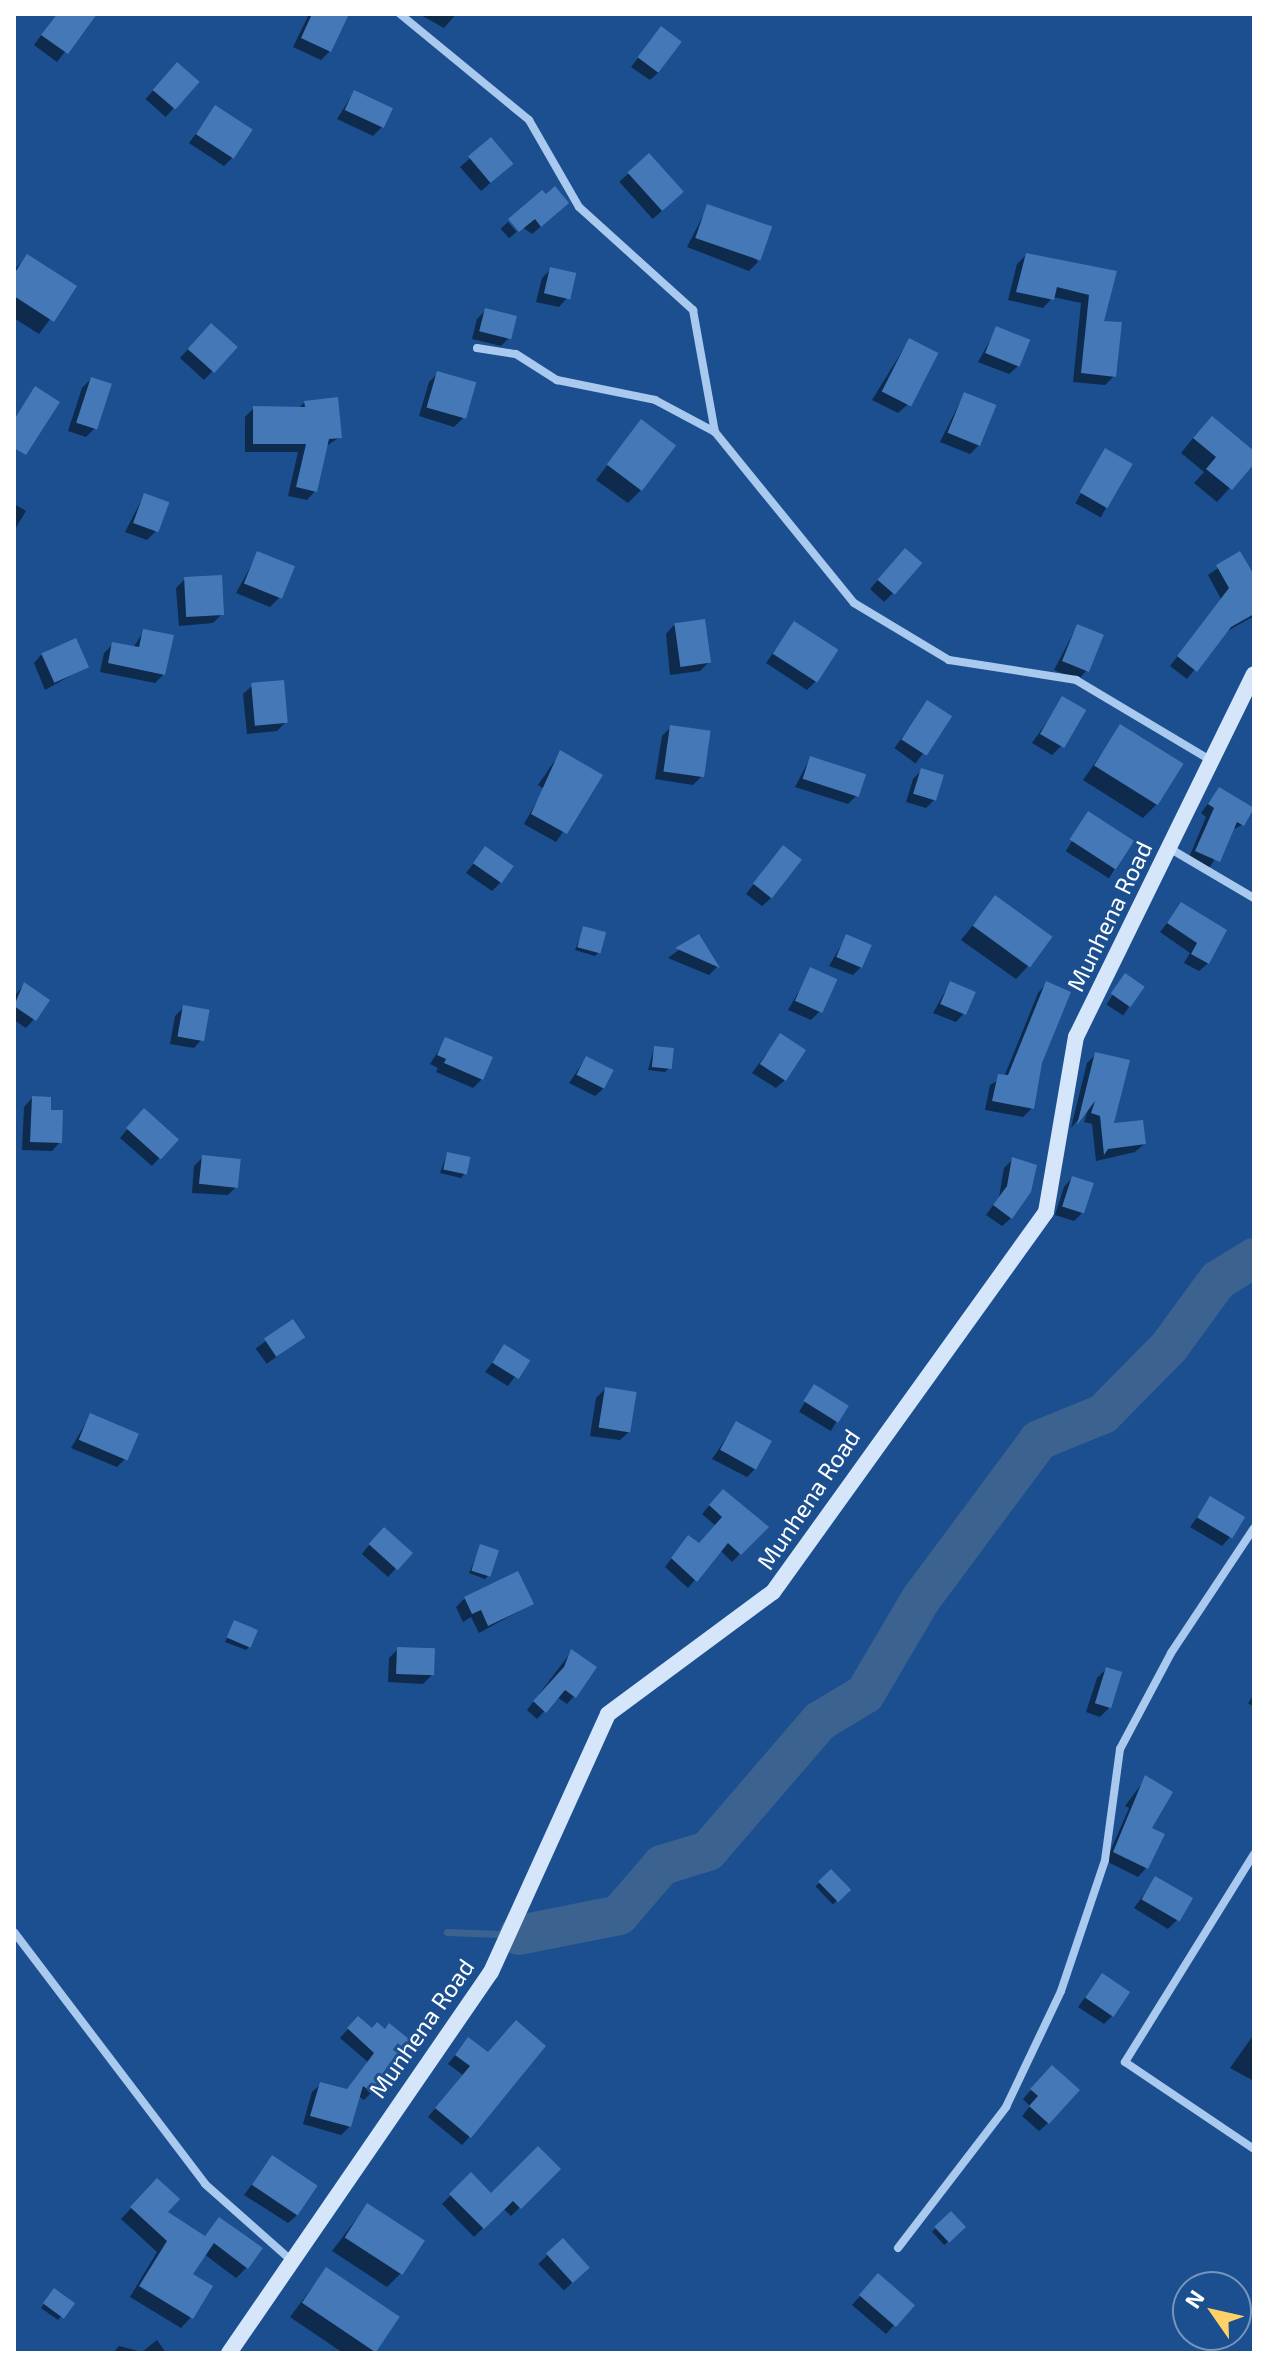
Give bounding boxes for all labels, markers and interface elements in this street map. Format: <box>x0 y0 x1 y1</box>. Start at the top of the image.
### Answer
street label: Munhena Road <box>1060 836 1158 996</box>
street label: Munhena Road <box>750 1423 866 1575</box>
street label: Munhena Road <box>362 1953 480 2103</box>
north arrow <box>1172 2271 1252 2351</box>
text: N <box>1179 2285 1209 2313</box>

